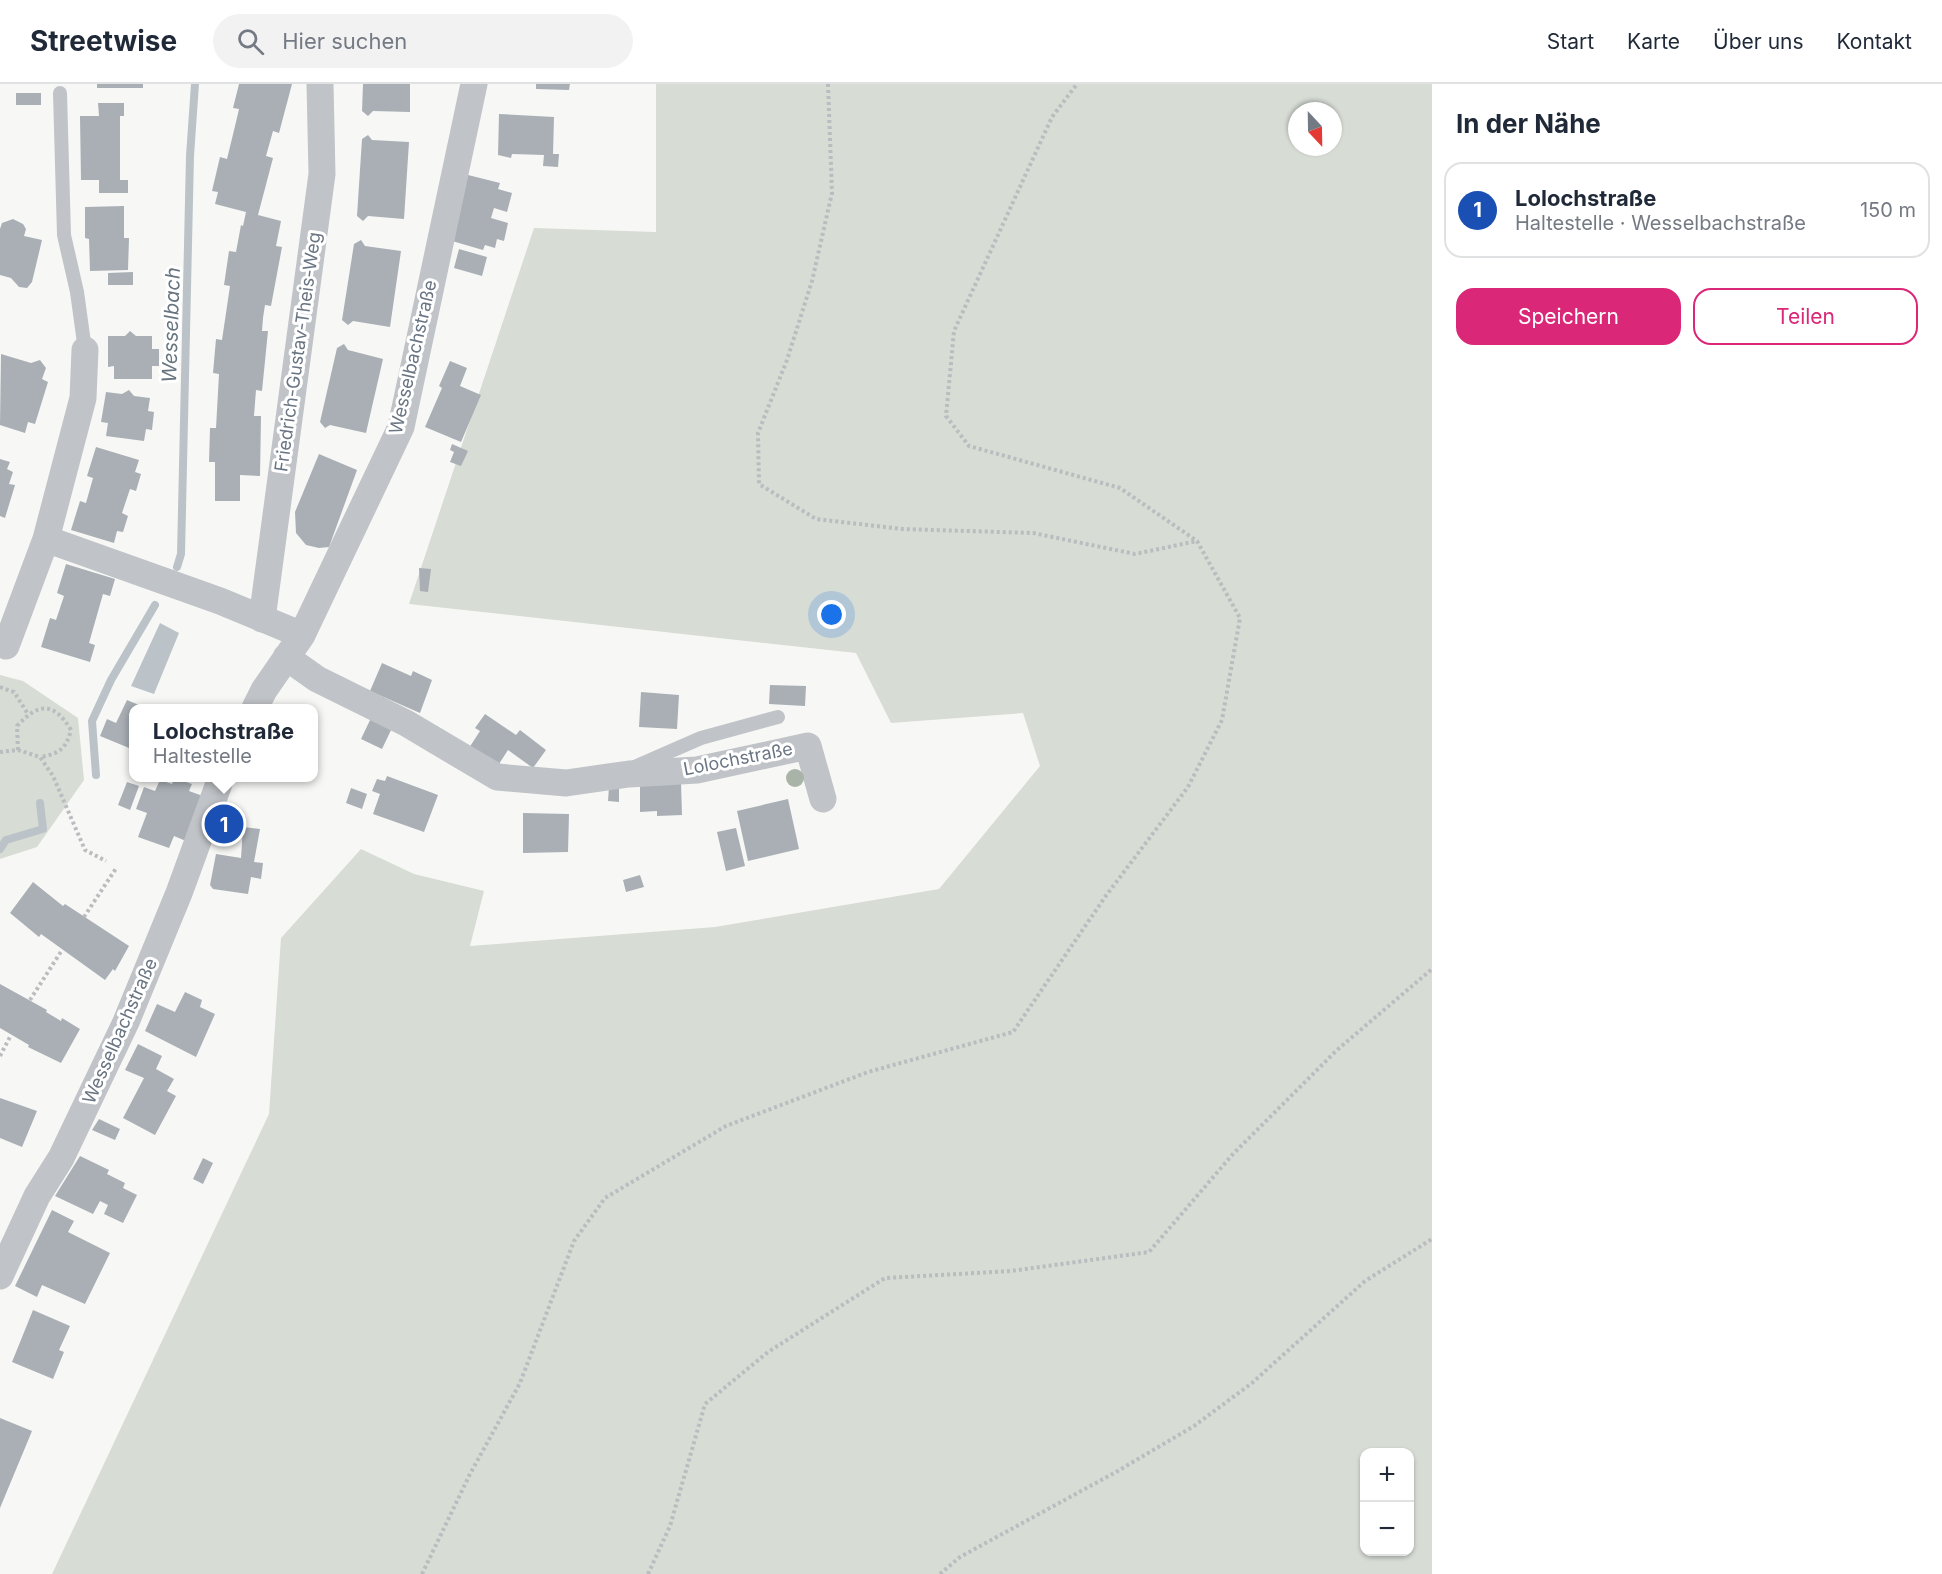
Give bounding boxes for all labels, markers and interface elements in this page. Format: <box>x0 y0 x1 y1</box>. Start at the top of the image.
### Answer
search box <box>213 14 633 68</box>
text: Streetwise <box>30 24 177 58</box>
icon: search <box>234 25 267 58</box>
text: Hier suchen <box>282 28 407 54</box>
text: Start <box>1547 29 1594 54</box>
text: Karte <box>1627 29 1680 54</box>
text: Über uns <box>1713 29 1804 54</box>
text: Kontakt <box>1837 29 1912 54</box>
north arrow <box>1288 102 1342 156</box>
text: In der Nähe <box>1456 108 1601 139</box>
text: Lolochstraße <box>1515 185 1656 211</box>
text: 1 <box>1473 198 1482 222</box>
text: 150 m <box>1860 198 1916 222</box>
text: Haltestelle · Wesselbachstraße <box>1515 211 1806 235</box>
street label: Friedrich-Gustav-Theis-Weg <box>270 231 325 473</box>
water label: Wesselbach <box>157 267 185 383</box>
street label: Wesselbachstraße <box>385 278 440 436</box>
button: Speichern <box>1456 288 1681 345</box>
button: Teilen <box>1693 288 1918 345</box>
your location <box>817 600 846 629</box>
popup <box>129 704 318 782</box>
text: Lolochstraße <box>153 718 294 744</box>
street label: Lolochstraße <box>681 738 794 779</box>
text: Haltestelle <box>153 744 252 768</box>
pin: 1 <box>204 802 244 846</box>
street label: Wesselbachstraße <box>78 955 161 1107</box>
map controls <box>1360 1448 1414 1556</box>
button: + <box>1360 1448 1414 1502</box>
button: − <box>1360 1502 1414 1556</box>

